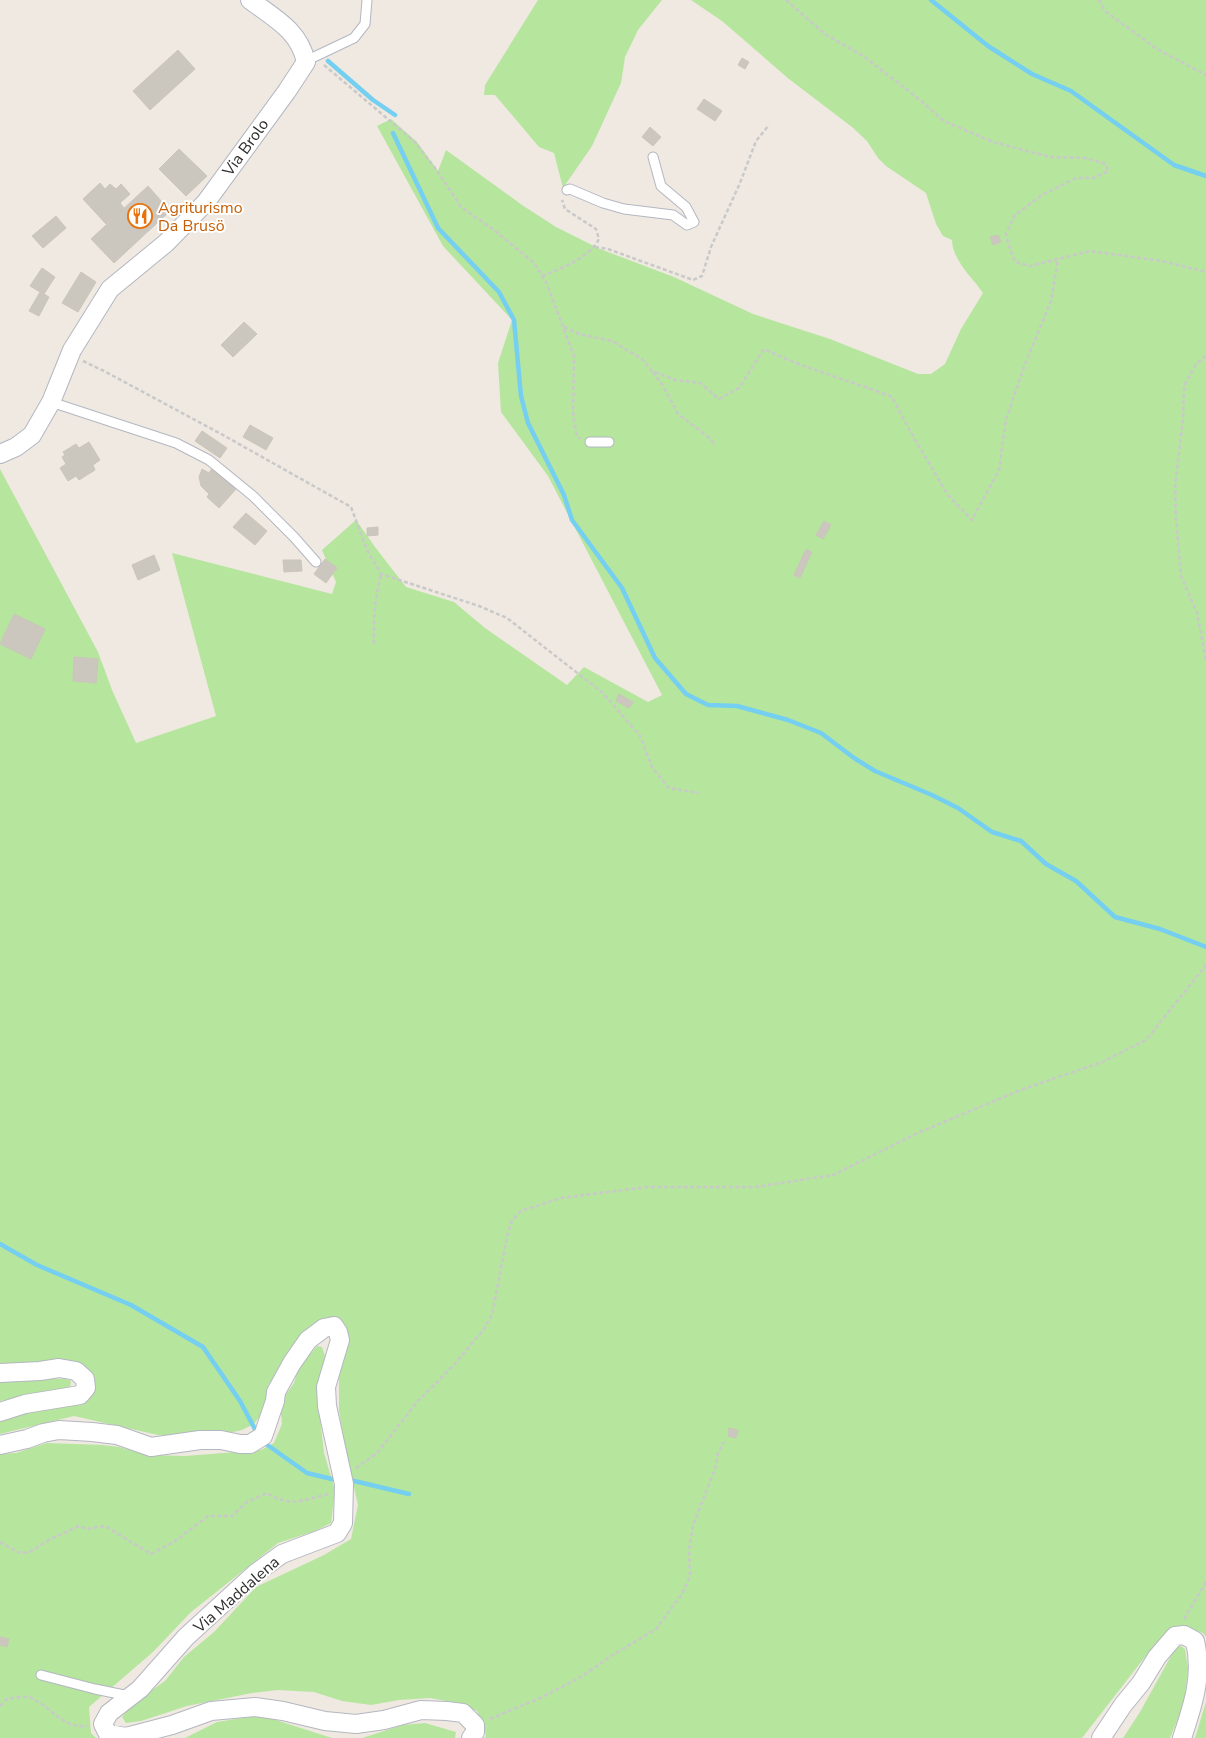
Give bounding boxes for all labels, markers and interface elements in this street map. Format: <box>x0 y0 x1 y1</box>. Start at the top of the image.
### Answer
street label: Via Brolo <box>217 114 274 182</box>
place label: Agriturismo Da Brusö <box>158 197 243 237</box>
restaurant icon: Agriturismo Da Brusö <box>127 203 153 229</box>
street label: Via Maddalena <box>188 1551 284 1639</box>

